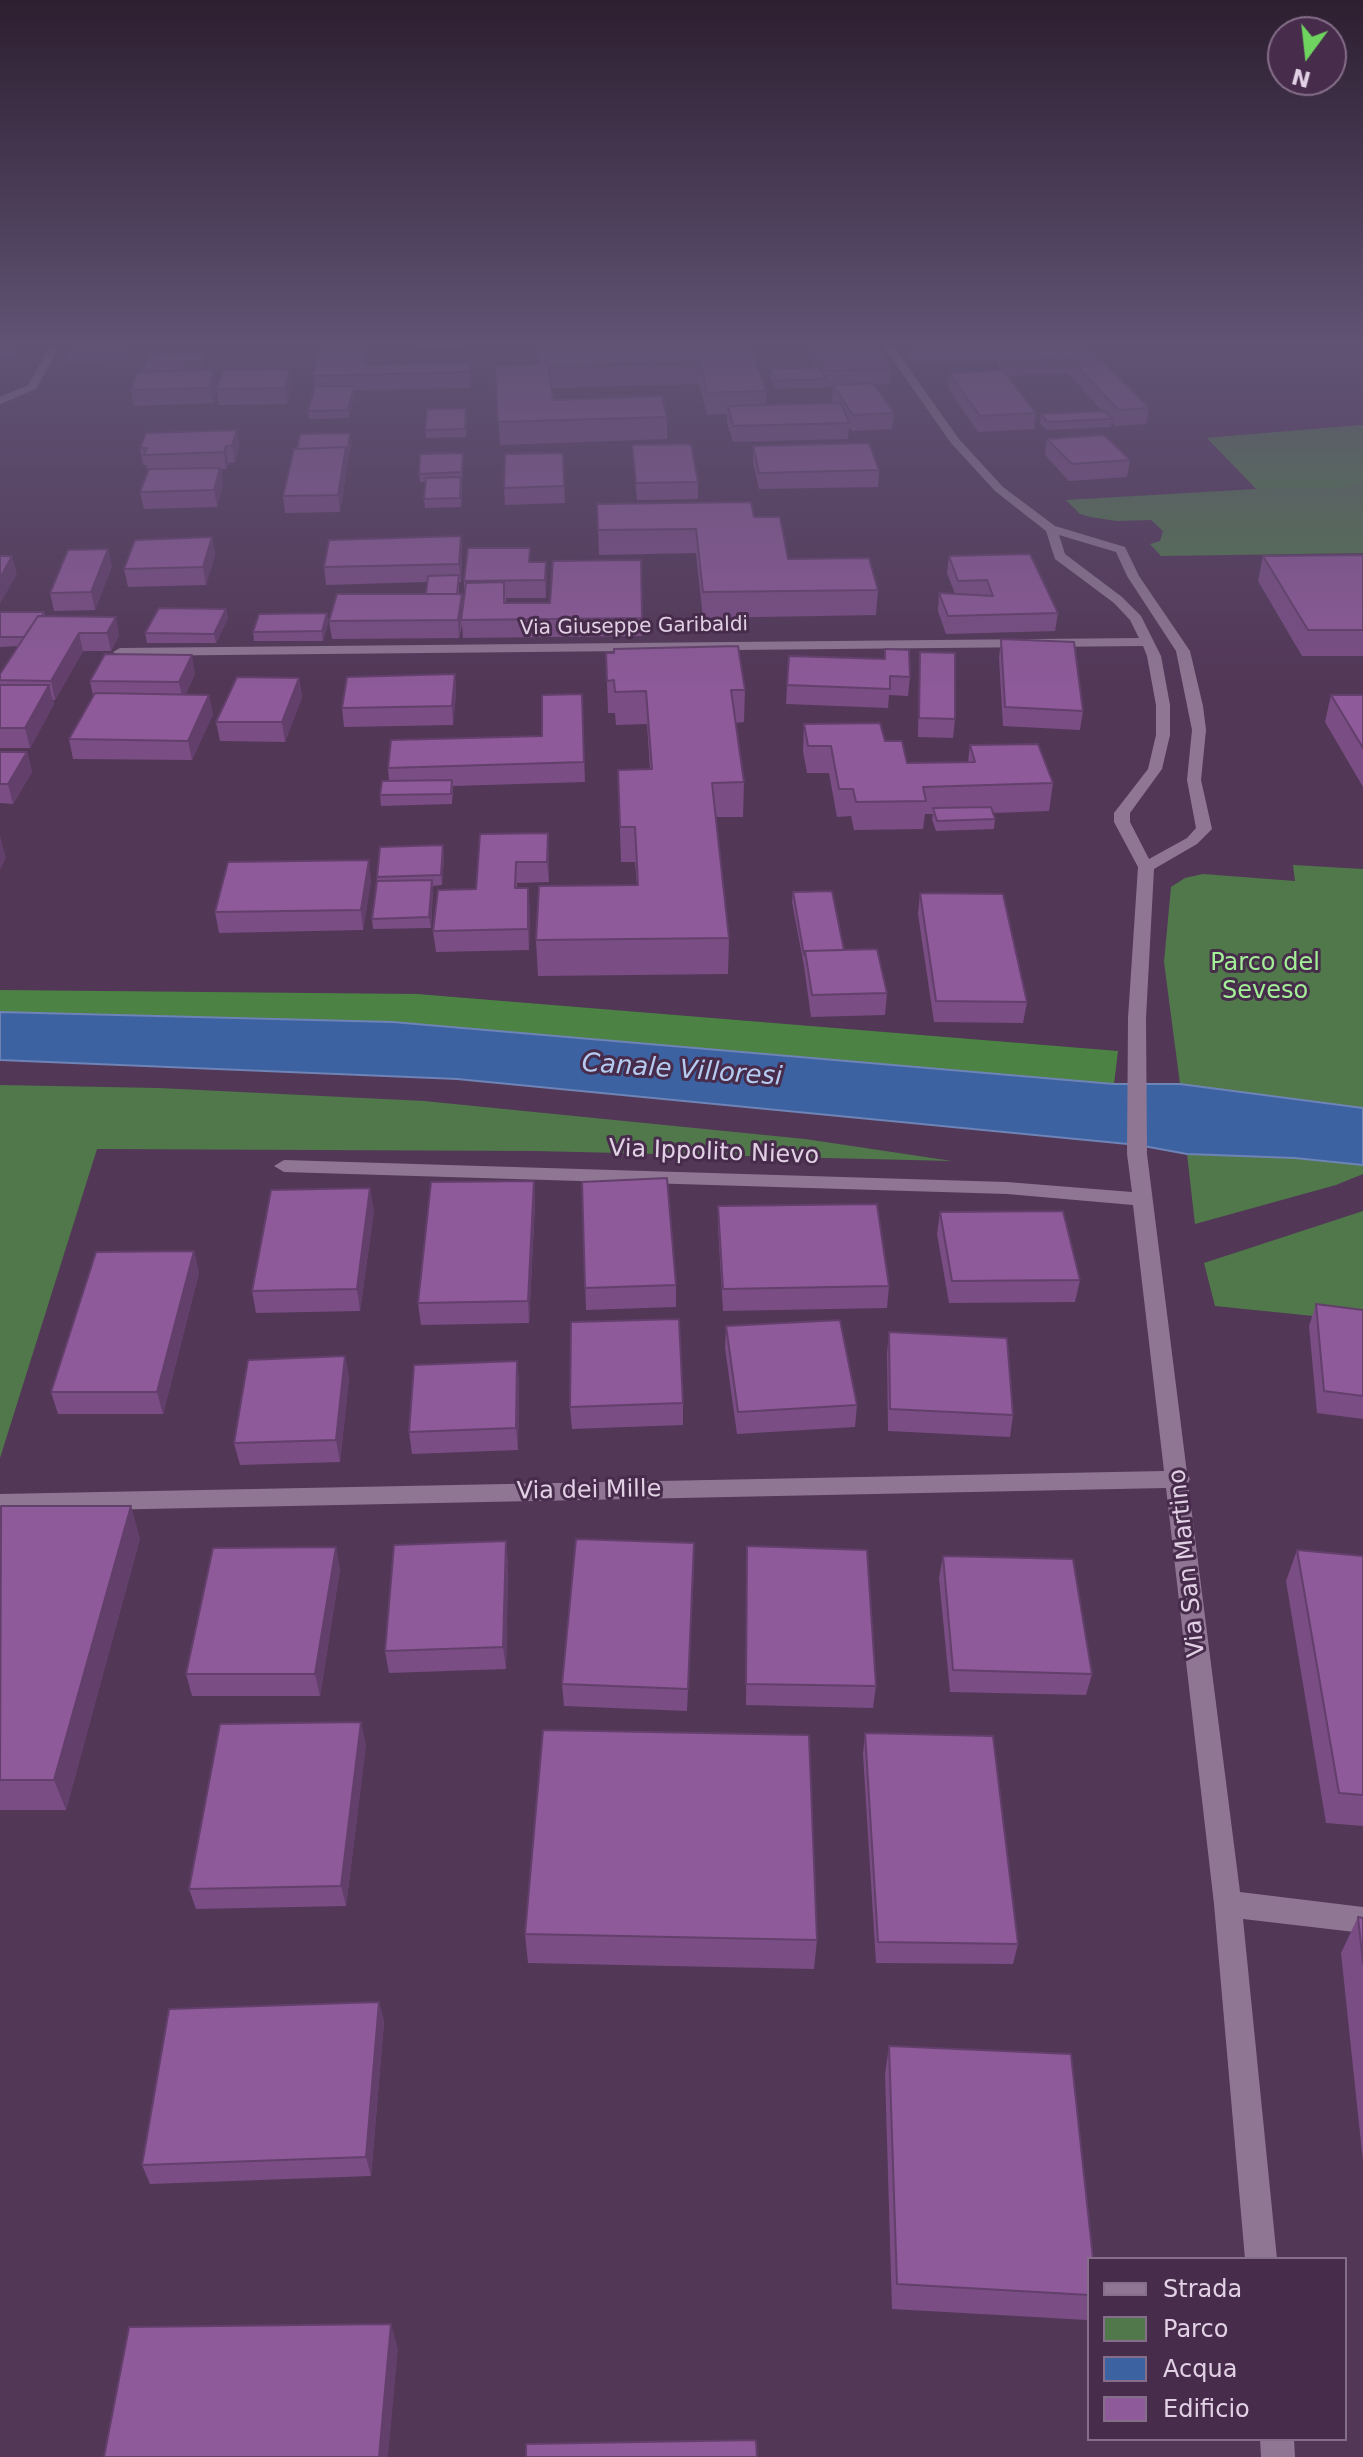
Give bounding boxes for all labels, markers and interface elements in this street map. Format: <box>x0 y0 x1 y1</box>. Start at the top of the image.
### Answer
north arrow <box>1267 16 1347 96</box>
text: N <box>1289 63 1313 92</box>
street label: Via Giuseppe Garibaldi <box>520 613 748 641</box>
park label: Parco del Seveso <box>1210 950 1320 1006</box>
water label: Canale Villoresi <box>581 1048 783 1094</box>
street label: Via Ippolito Nievo <box>608 1135 820 1171</box>
street label: Via San Martino <box>1164 1468 1212 1658</box>
street label: Via dei Mille <box>516 1475 662 1507</box>
legend <box>1087 2257 1347 2441</box>
text: Strada <box>1163 2275 1242 2303</box>
text: Parco <box>1163 2315 1228 2343</box>
text: Acqua <box>1163 2355 1237 2383</box>
text: Edificio <box>1163 2395 1250 2423</box>

